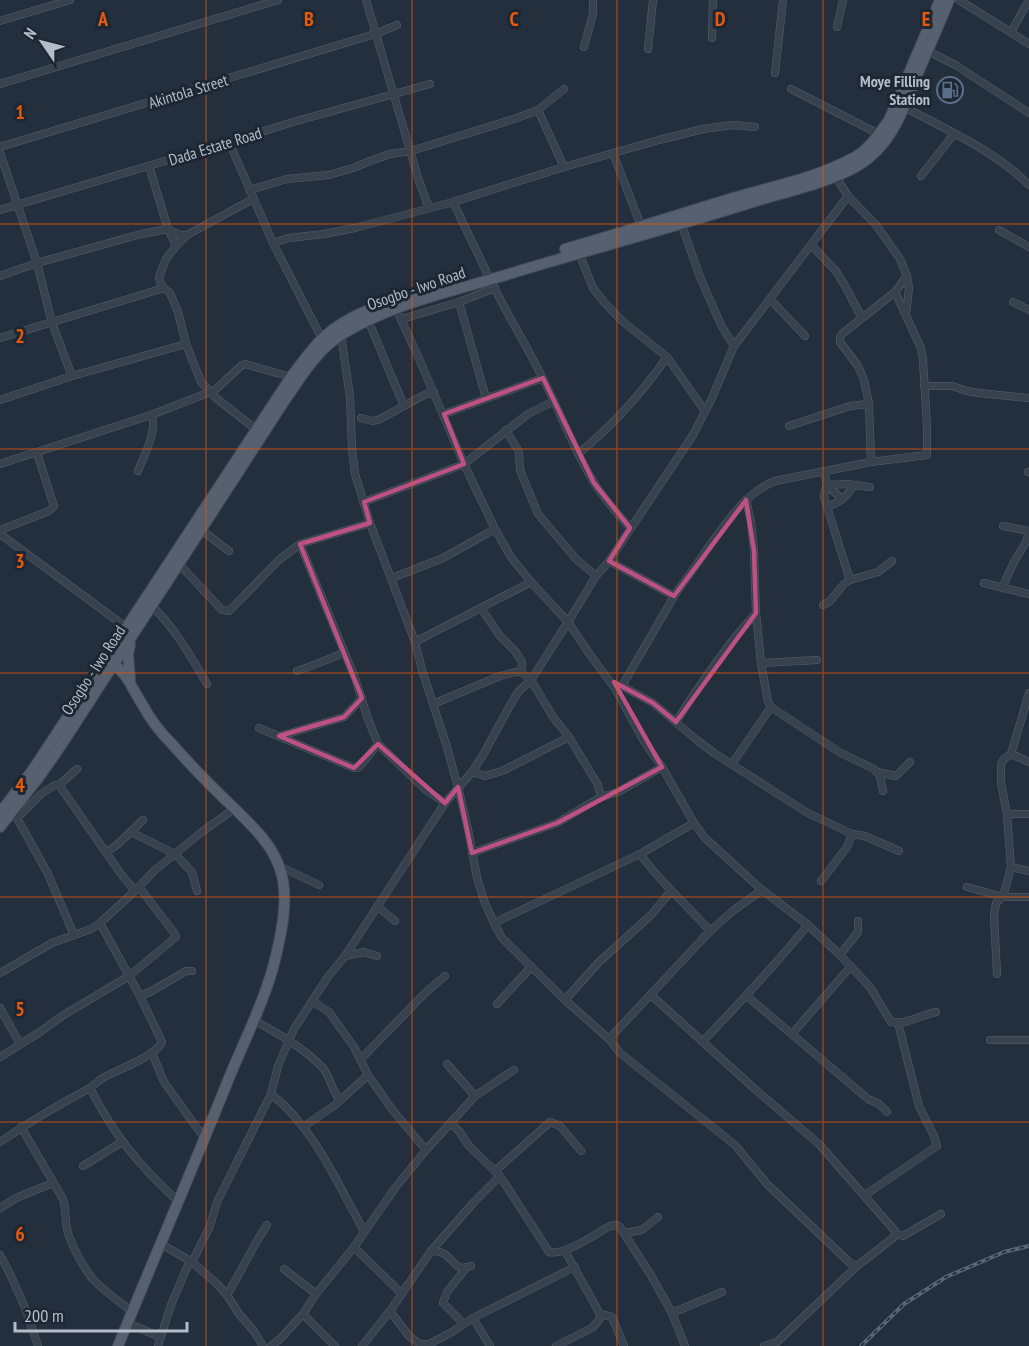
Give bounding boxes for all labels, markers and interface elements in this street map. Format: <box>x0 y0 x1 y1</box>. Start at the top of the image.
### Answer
text: A <box>97 6 109 32</box>
text: B <box>304 6 314 32</box>
text: C <box>509 6 519 32</box>
text: D <box>715 6 726 32</box>
text: E <box>922 6 930 32</box>
north arrow <box>12 12 72 72</box>
text: N <box>19 24 40 43</box>
street label: Akintola Street <box>146 69 231 113</box>
place label: Moye Filling Station <box>860 71 930 109</box>
fuel station icon: Moye Filling Station <box>935 75 965 105</box>
text: 1 <box>15 99 25 125</box>
street label: Dada Estate Road <box>166 122 264 170</box>
street label: Osogbo - Iwo Road <box>364 262 468 314</box>
text: 2 <box>15 323 25 349</box>
text: 3 <box>15 548 25 574</box>
street label: Osogbo - Iwo Road <box>57 621 129 719</box>
text: 4 <box>15 772 25 798</box>
text: 5 <box>15 996 25 1022</box>
text: 6 <box>15 1221 25 1247</box>
scale bar <box>15 1295 188 1333</box>
text: 200 m <box>24 1304 64 1327</box>

